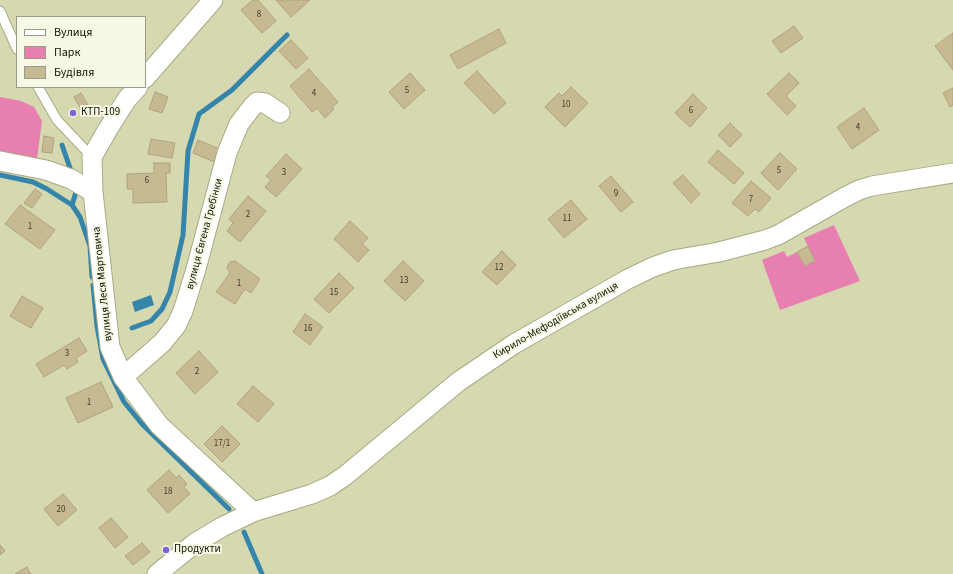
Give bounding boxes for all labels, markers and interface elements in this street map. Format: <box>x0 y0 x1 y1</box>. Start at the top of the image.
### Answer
house number: 8 <box>257 10 261 20</box>
legend <box>16 16 146 88</box>
text: Вулиця <box>54 24 92 41</box>
text: Парк <box>54 44 80 61</box>
text: Будівля <box>54 64 94 81</box>
house number: 5 <box>405 86 409 96</box>
house number: 4 <box>312 89 316 99</box>
house number: 10 <box>562 100 570 110</box>
place label: КТП-109 <box>81 106 120 120</box>
house number: 6 <box>689 106 693 116</box>
marker: КТП-109 <box>68 108 78 118</box>
house number: 4 <box>856 123 860 133</box>
house number: 5 <box>777 166 781 176</box>
house number: 3 <box>282 168 286 178</box>
house number: 6 <box>145 176 149 186</box>
street label: вулиця Євгена Гребінки <box>184 177 226 291</box>
house number: 9 <box>614 189 618 199</box>
house number: 7 <box>749 195 753 205</box>
house number: 2 <box>246 210 250 220</box>
house number: 11 <box>563 214 571 224</box>
house number: 1 <box>28 222 32 232</box>
street label: вулиця Леся Мартовича <box>90 226 116 342</box>
house number: 12 <box>495 263 503 273</box>
house number: 13 <box>400 276 408 286</box>
house number: 1 <box>237 279 241 289</box>
street label: Кирило-Мефодіївська вулиця <box>491 280 621 362</box>
house number: 15 <box>330 288 338 298</box>
house number: 16 <box>304 324 312 334</box>
house number: 3 <box>65 349 69 359</box>
house number: 2 <box>195 367 199 377</box>
house number: 1 <box>87 398 91 408</box>
house number: 17/1 <box>214 439 230 449</box>
house number: 18 <box>164 487 172 497</box>
house number: 20 <box>57 505 65 515</box>
place label: Продукти <box>174 543 221 557</box>
marker: Продукти <box>161 545 171 555</box>

